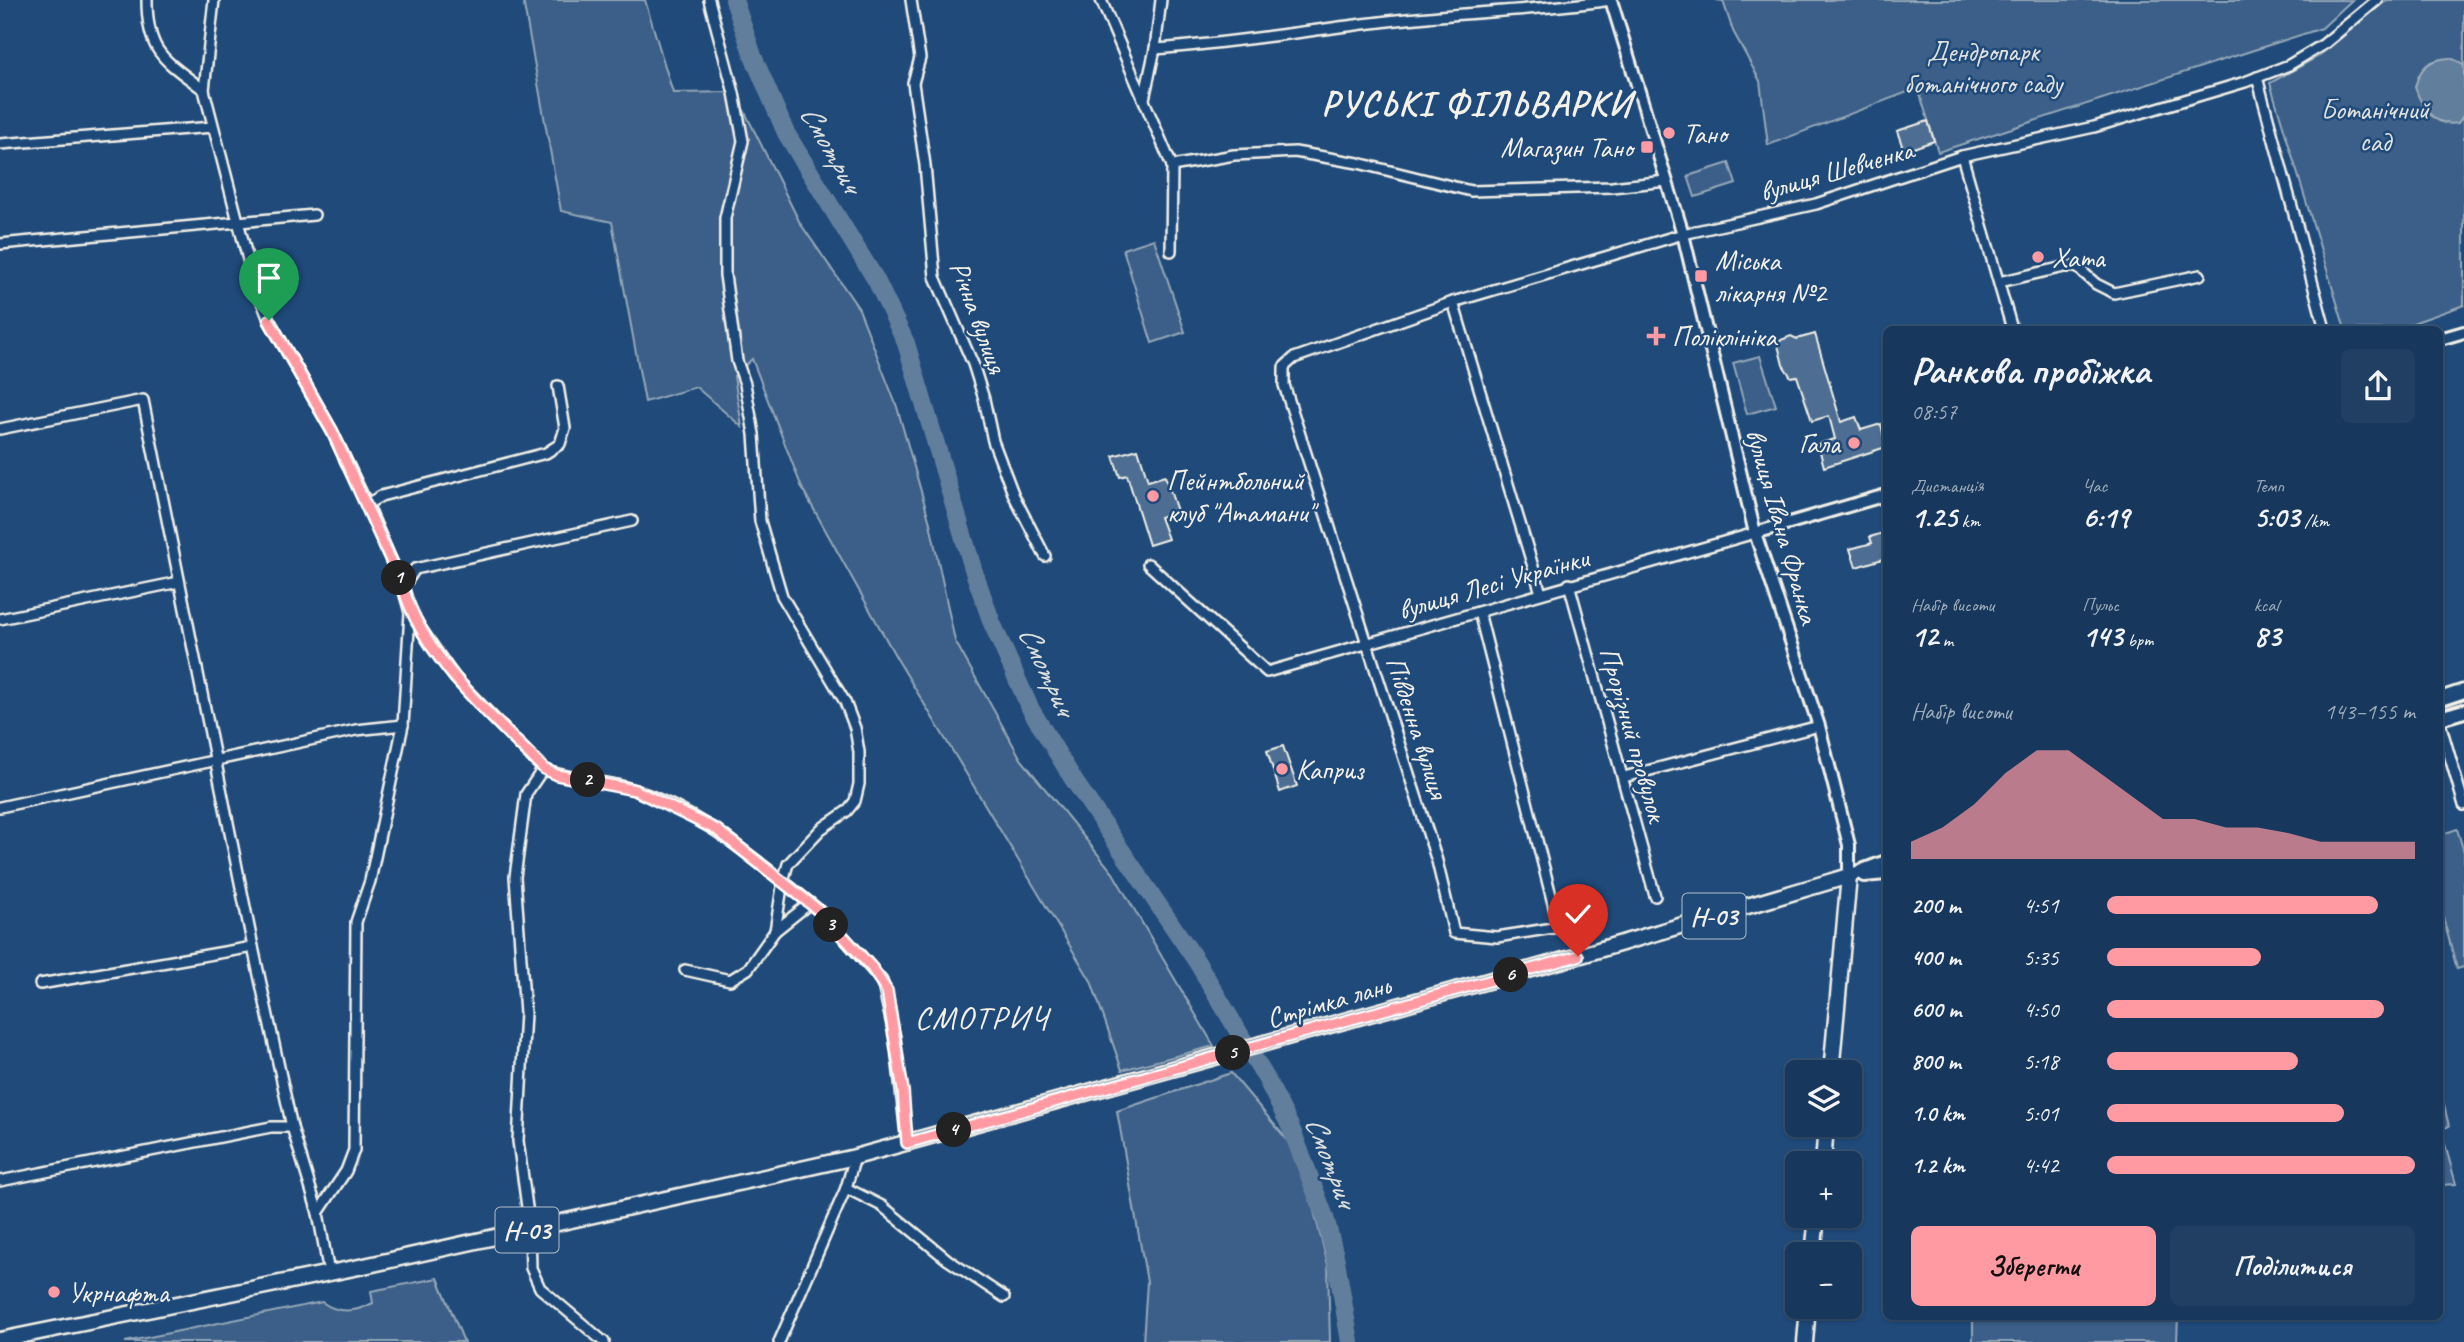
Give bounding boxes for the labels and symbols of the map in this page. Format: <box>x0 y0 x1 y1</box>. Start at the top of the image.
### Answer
park label: Дендропарк ботанічного саду <box>1904 34 2064 101</box>
district label: РУСЬКІ ФІЛЬВАРКИ <box>1321 81 1636 126</box>
park label: Ботанічний сад <box>2321 92 2431 159</box>
water label: Смотрич <box>792 98 873 203</box>
place label: Тано <box>1683 116 1730 151</box>
marker: Тано <box>1661 125 1677 141</box>
place label: Магазин Тано <box>1501 130 1636 165</box>
street label: вулиця Шевченка <box>1755 131 1919 209</box>
marker: Магазин Тано <box>1639 139 1655 155</box>
place label: Хата <box>2052 240 2106 275</box>
place label: Міська лікарня №2 <box>1715 243 1828 310</box>
pin <box>239 248 299 320</box>
marker: Хата <box>2030 249 2046 265</box>
street label: Річна вулиця <box>942 256 1015 379</box>
marker: Міська лікарня №2 <box>1693 268 1709 284</box>
place label: Поліклініка <box>1672 319 1778 354</box>
marker: Поліклініка <box>1646 326 1666 346</box>
street label: вулиця Івана Франка <box>1738 424 1828 630</box>
place label: Гала <box>1799 426 1842 461</box>
marker: Гала <box>1846 435 1862 451</box>
place label: Пейнтбольний клуб "Атамани" <box>1167 463 1319 530</box>
marker: Пейнтбольний клуб "Атамани" <box>1145 488 1161 504</box>
street label: вулиця Лесі Українки <box>1394 539 1594 627</box>
pin: 1 <box>382 560 416 596</box>
water label: Смотрич <box>1010 620 1087 726</box>
street label: Прорізний провулок <box>1591 643 1676 828</box>
street label: Південна вулиця <box>1378 652 1458 805</box>
place label: Каприз <box>1296 752 1365 787</box>
marker: Каприз <box>1274 761 1290 777</box>
pin: 2 <box>570 762 606 798</box>
pin <box>1548 884 1608 956</box>
road number: Н-03 <box>1682 894 1746 939</box>
pin: 3 <box>814 908 848 942</box>
pin: 6 <box>1494 958 1528 992</box>
street label: Стрімка лань <box>1262 967 1396 1036</box>
district label: СМОТРИЧ <box>915 997 1052 1038</box>
pin: 5 <box>1216 1036 1250 1070</box>
water label: Смотрич <box>1296 1110 1368 1217</box>
pin: 4 <box>936 1112 972 1148</box>
road number: Н-03 <box>496 1208 558 1252</box>
place label: Укрнафта <box>68 1275 170 1310</box>
marker: Укрнафта <box>46 1284 62 1300</box>

